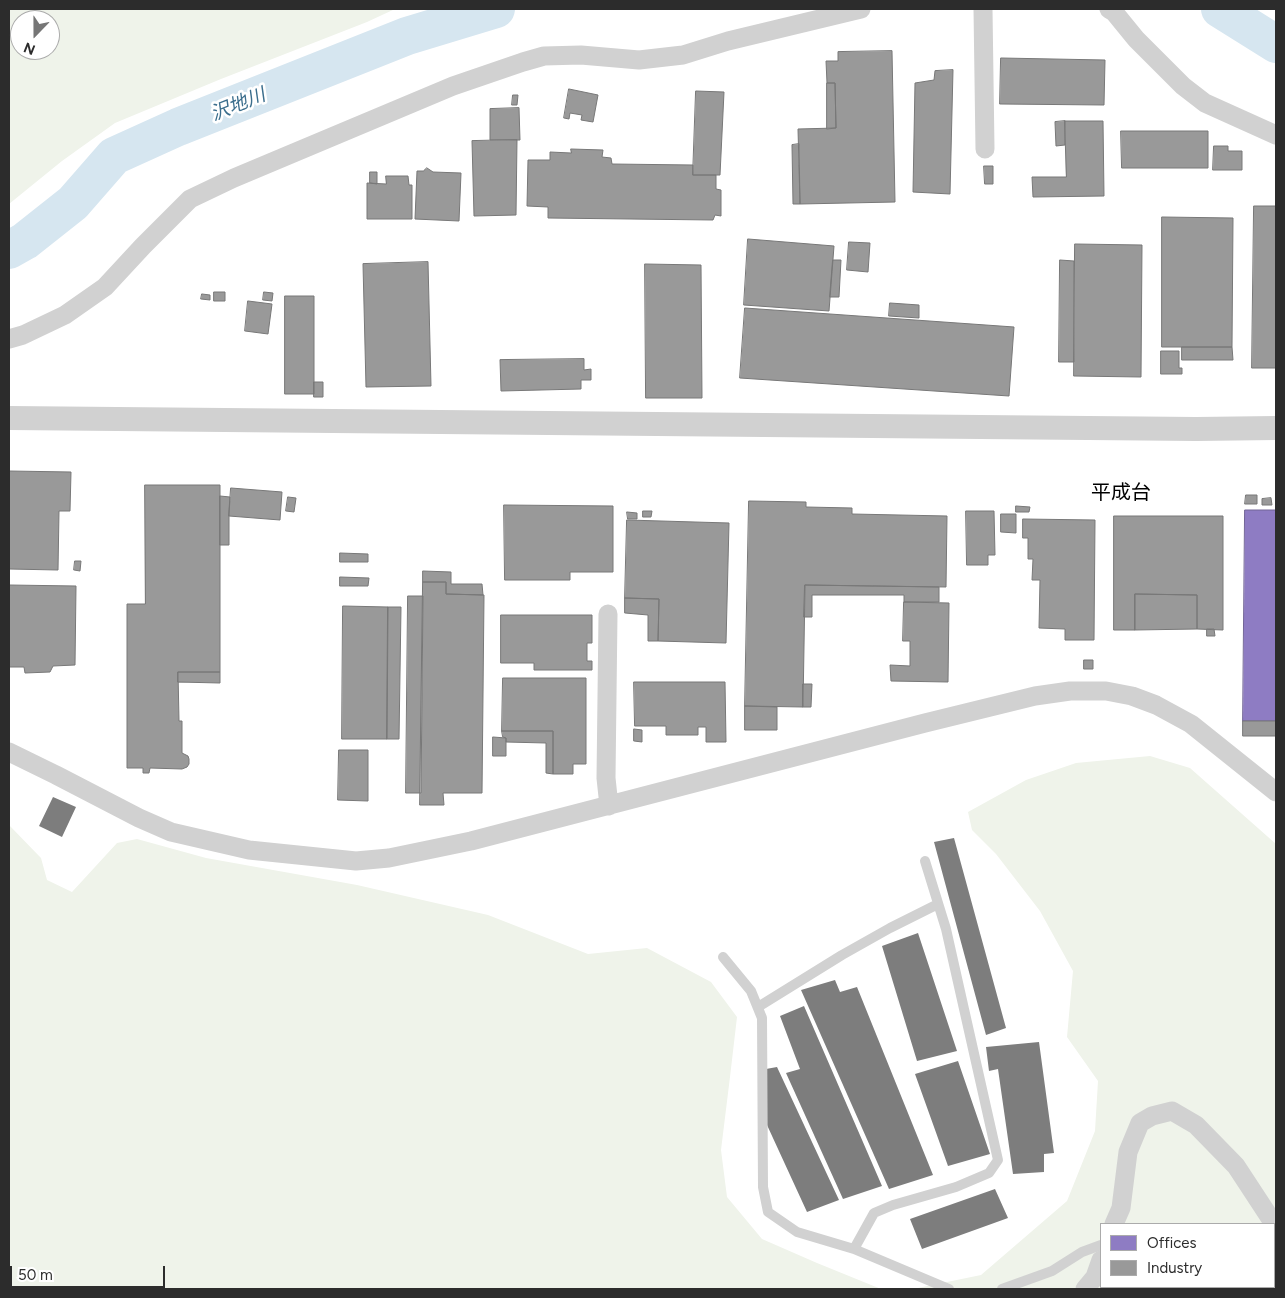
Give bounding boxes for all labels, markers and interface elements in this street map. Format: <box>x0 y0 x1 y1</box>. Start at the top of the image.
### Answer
north arrow <box>10 10 60 60</box>
text: N <box>21 39 38 58</box>
water label: 沢地川 <box>207 84 269 126</box>
district label: 平成台 <box>1091 481 1151 505</box>
legend <box>1100 1223 1275 1288</box>
text: Offices <box>1147 1234 1197 1252</box>
scale bar <box>12 1256 168 1288</box>
text: Industry <box>1147 1259 1202 1277</box>
text: 50 m <box>18 1266 53 1284</box>

